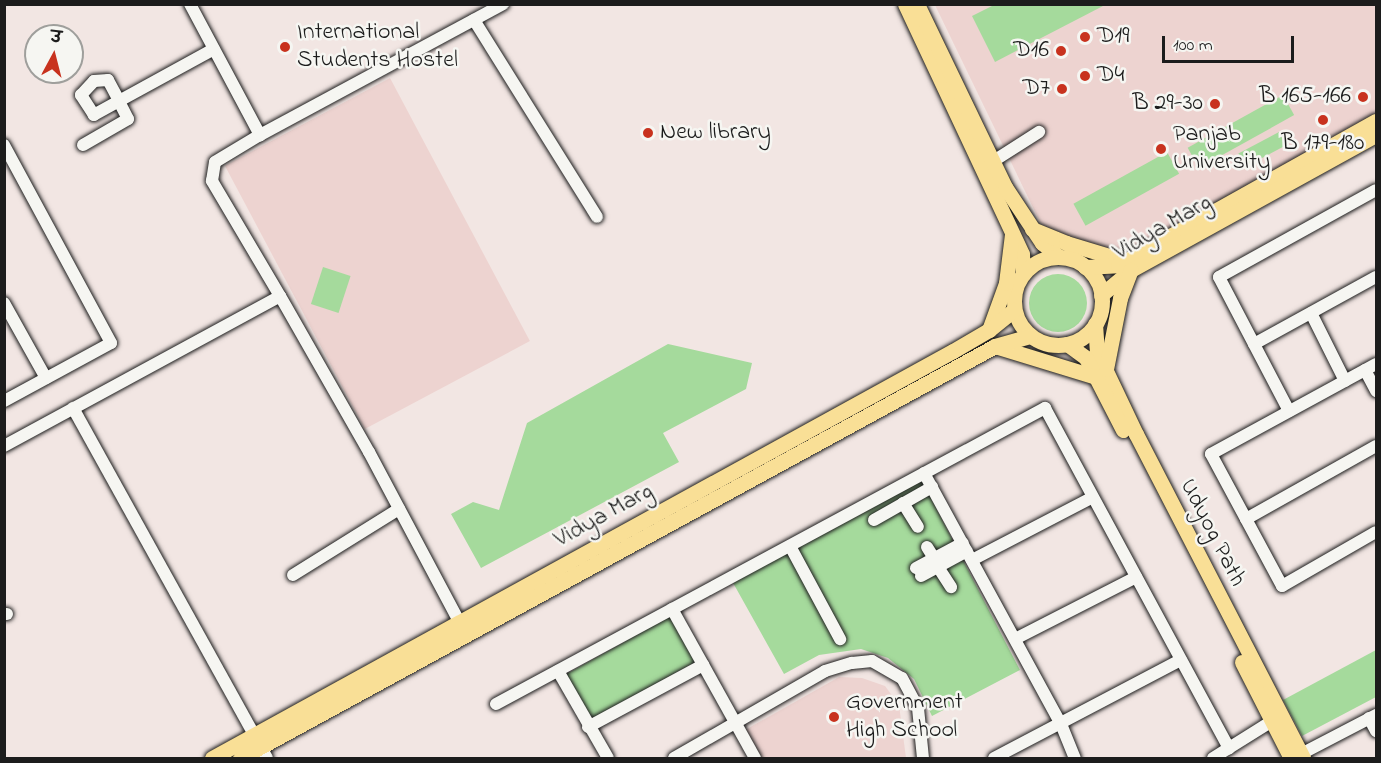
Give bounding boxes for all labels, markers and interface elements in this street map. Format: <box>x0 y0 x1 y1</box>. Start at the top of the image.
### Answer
place label: International Students Hostel <box>297 19 458 75</box>
place label: D19 <box>1097 23 1129 51</box>
north arrow <box>24 24 84 84</box>
scale bar <box>1165 24 1297 62</box>
text: उ <box>49 26 63 51</box>
marker: D19 <box>1078 30 1092 44</box>
text: 100 m <box>1173 33 1213 59</box>
place label: D16 <box>1013 37 1049 65</box>
marker: International Students Hostel <box>278 40 292 54</box>
marker: D16 <box>1054 44 1068 58</box>
place label: D4 <box>1097 62 1125 90</box>
marker: D4 <box>1078 69 1092 83</box>
place label: D7 <box>1022 75 1050 103</box>
marker: D7 <box>1055 82 1069 96</box>
place label: B 165-166 <box>1259 83 1351 111</box>
place label: B 29-30 <box>1132 90 1203 118</box>
marker: B 165-166 <box>1356 90 1370 104</box>
marker: B 29-30 <box>1208 97 1222 111</box>
marker: B 179-180 <box>1316 113 1330 127</box>
place label: New library <box>660 119 771 147</box>
place label: Panjab University <box>1173 121 1270 177</box>
marker: New library <box>641 126 655 140</box>
place label: B 179-180 <box>1282 130 1364 158</box>
marker: Panjab University <box>1154 142 1168 156</box>
street label: Vidya Marg <box>1109 188 1217 268</box>
street label: Udyog Path <box>1173 474 1251 592</box>
street label: Vidya Marg <box>550 477 658 555</box>
place label: Government High School <box>846 689 963 745</box>
marker: Government High School <box>827 710 841 724</box>

